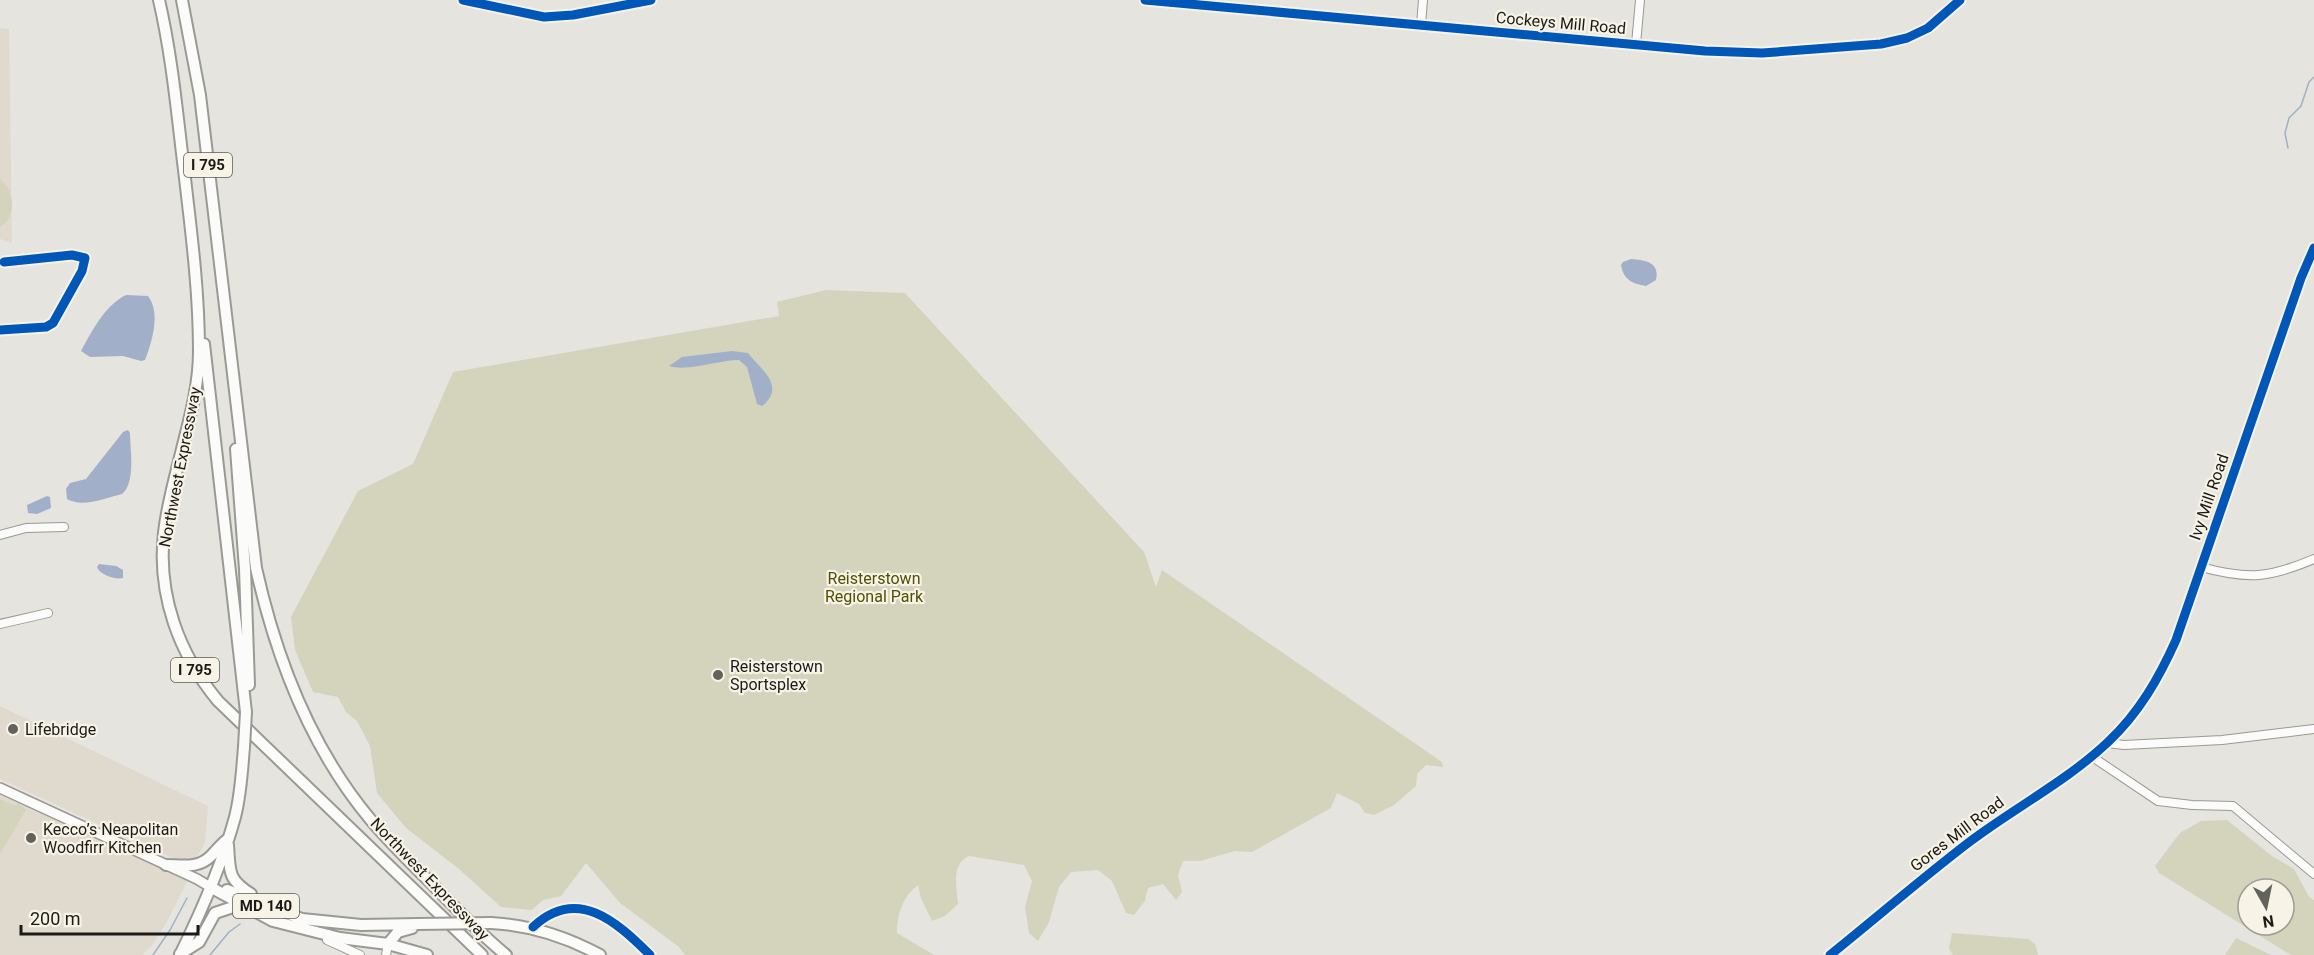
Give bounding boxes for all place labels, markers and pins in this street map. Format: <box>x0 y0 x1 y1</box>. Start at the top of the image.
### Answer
place label: Reisterstown Sportsplex <box>730 657 823 694</box>
marker: Reisterstown Sportsplex <box>711 668 725 682</box>
place label: Lifebridge <box>25 720 96 739</box>
marker: Lifebridge <box>6 722 20 736</box>
place label: Kecco’s Neapolitan Woodfirr Kitchen <box>43 820 178 857</box>
marker: Kecco’s Neapolitan Woodfirr Kitchen <box>24 831 38 845</box>

